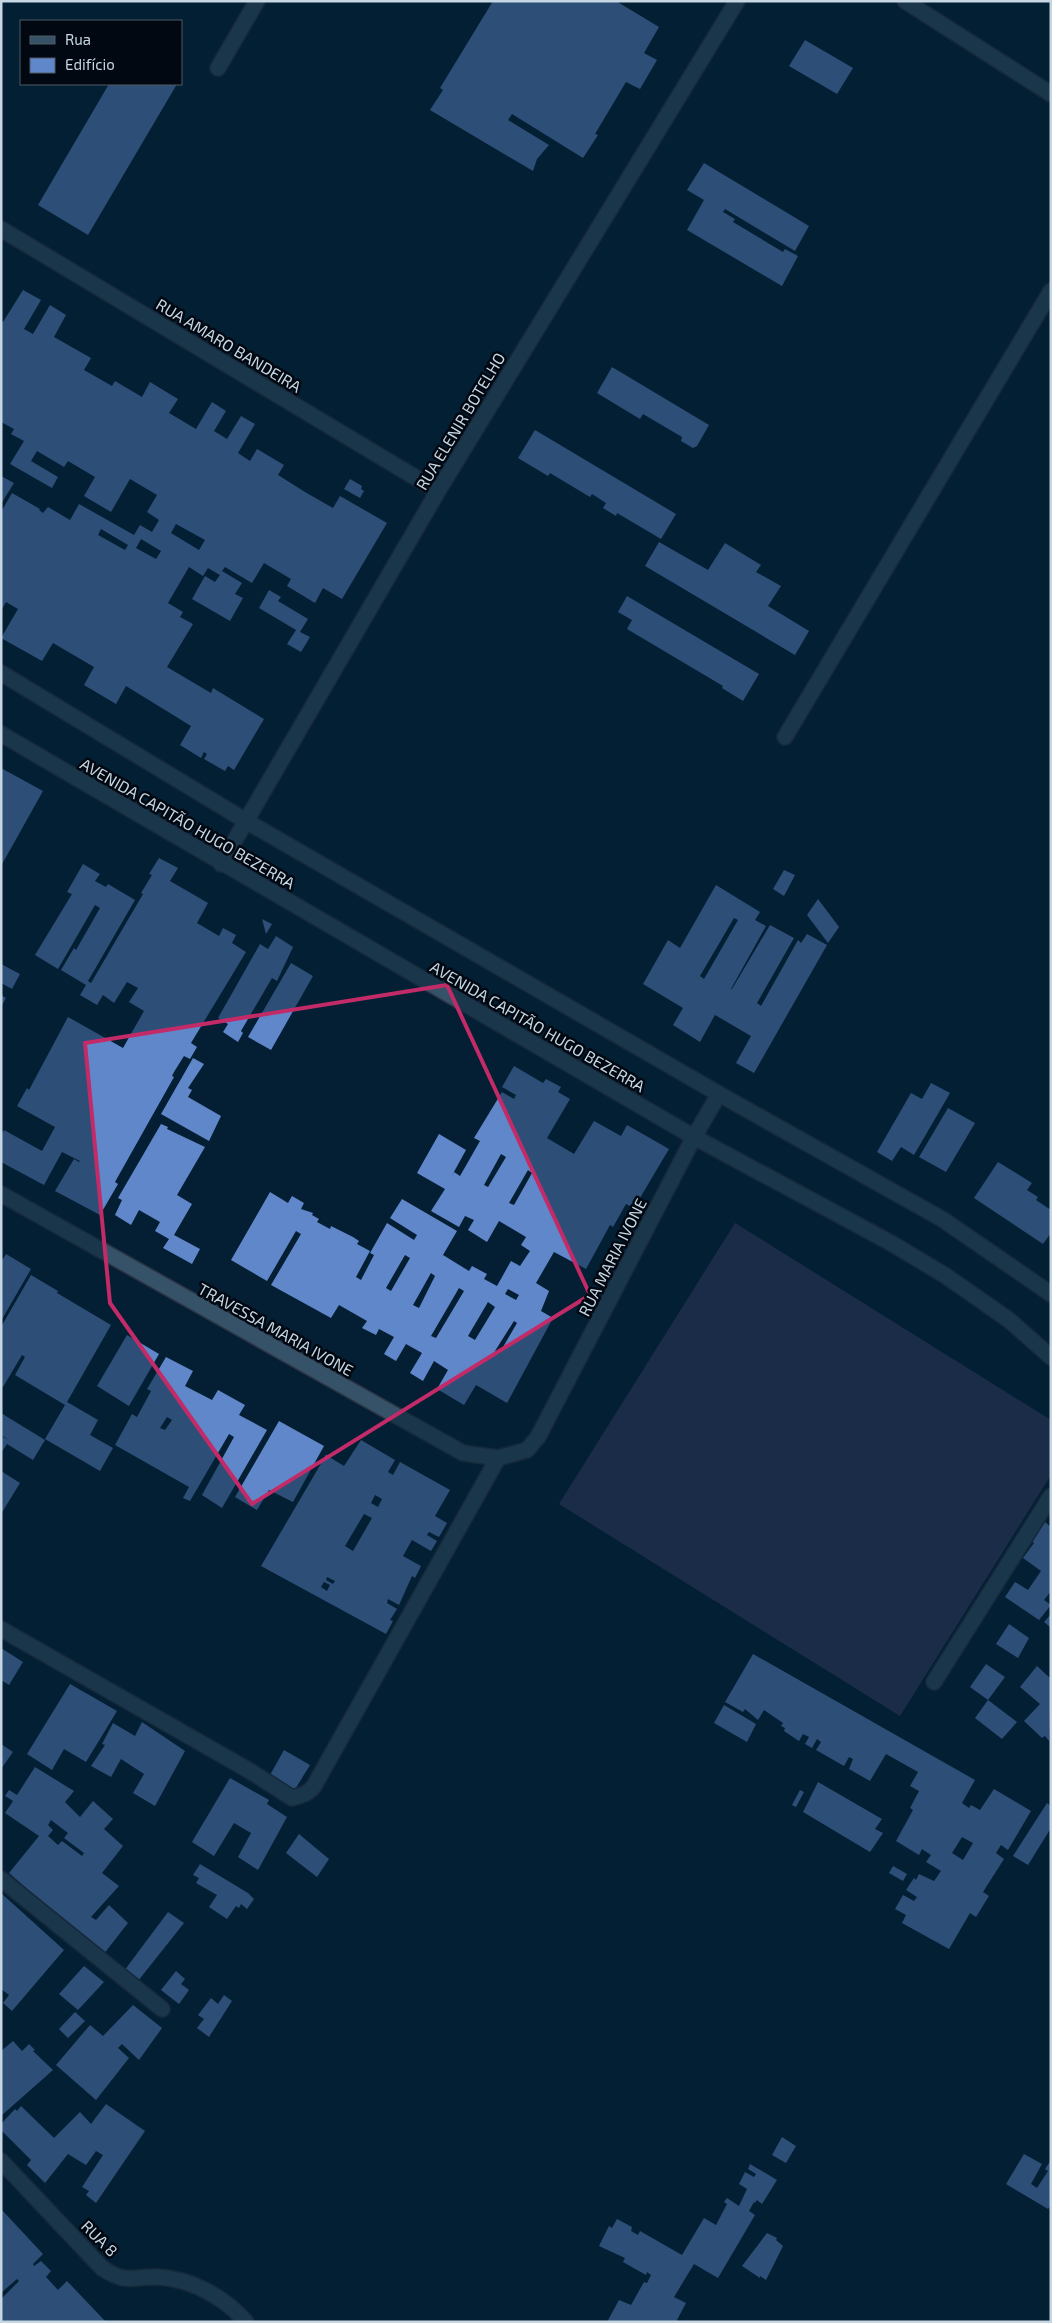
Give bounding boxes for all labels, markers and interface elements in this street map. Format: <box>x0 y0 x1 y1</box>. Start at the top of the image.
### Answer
legend <box>20 20 182 85</box>
text: Rua <box>65 30 91 48</box>
text: Edifício <box>65 55 115 73</box>
street label: RUA AMARO BANDEIRA <box>153 294 305 396</box>
street label: RUA ELENIR BOTELHO <box>411 349 509 493</box>
street label: AVENIDA CAPITÃO HUGO BEZERRA <box>77 754 299 892</box>
street label: AVENIDA CAPITÃO HUGO BEZERRA <box>427 957 649 1095</box>
street label: RUA MARIA IVONE <box>574 1195 650 1319</box>
street label: TRAVESSA MARIA IVONE <box>195 1278 357 1380</box>
street label: RUA 8 <box>78 2216 122 2260</box>

